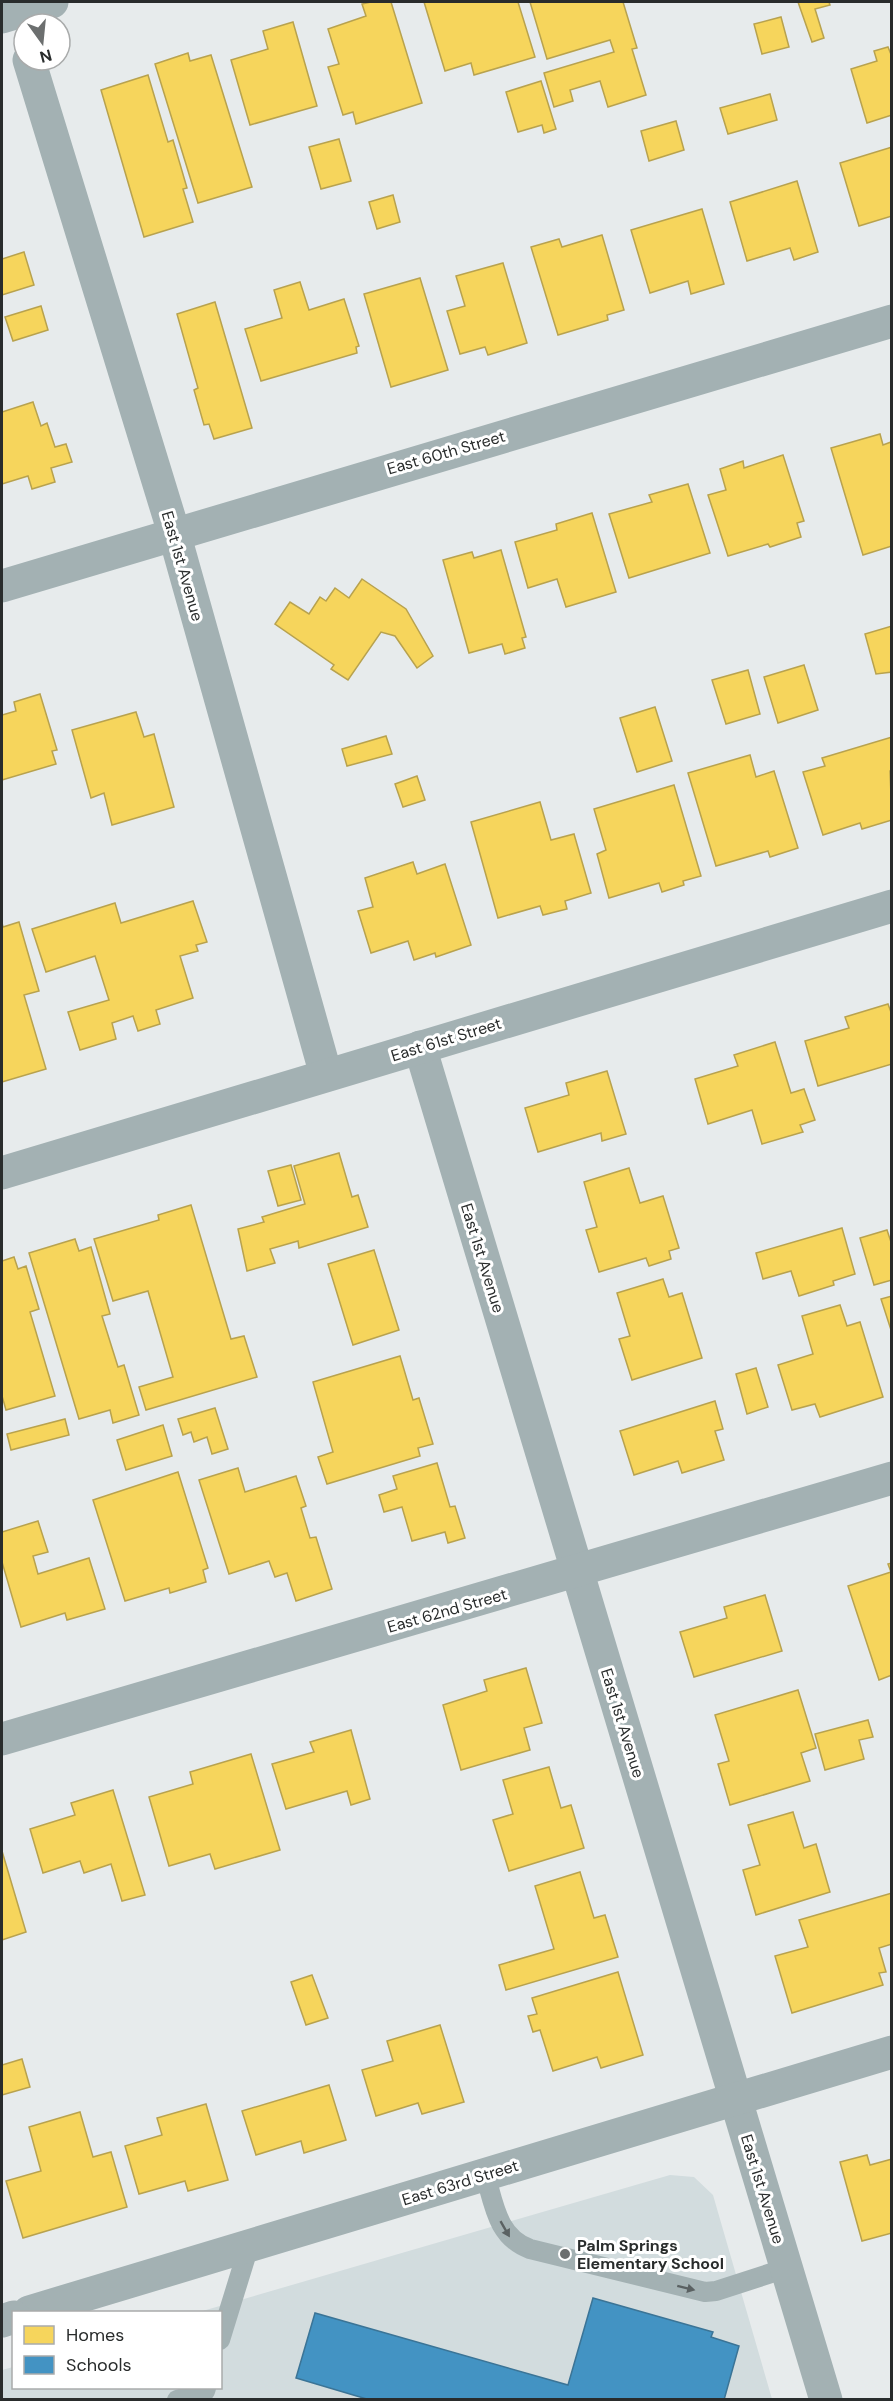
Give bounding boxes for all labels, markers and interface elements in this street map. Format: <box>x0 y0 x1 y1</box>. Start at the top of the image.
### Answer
north arrow <box>12 12 72 72</box>
text: N <box>37 44 54 68</box>
street label: East 60th Street <box>385 426 508 479</box>
street label: East 1st Avenue <box>157 509 208 624</box>
street label: East 61st Street <box>388 1013 504 1066</box>
street label: East 1st Avenue <box>456 1201 509 1316</box>
street label: East 62nd Street <box>385 1583 509 1638</box>
street label: East 1st Avenue <box>596 1666 649 1781</box>
street label: East 1st Avenue <box>736 2132 789 2247</box>
street label: East 63rd Street <box>399 2155 521 2210</box>
one-way arrow <box>500 2221 510 2238</box>
place label: Palm Springs Elementary School <box>577 2235 724 2274</box>
marker: Palm Springs Elementary School <box>558 2247 572 2261</box>
one-way arrow <box>677 2283 695 2293</box>
legend <box>12 2311 222 2389</box>
text: Homes <box>66 2323 124 2347</box>
text: Schools <box>66 2353 131 2377</box>

